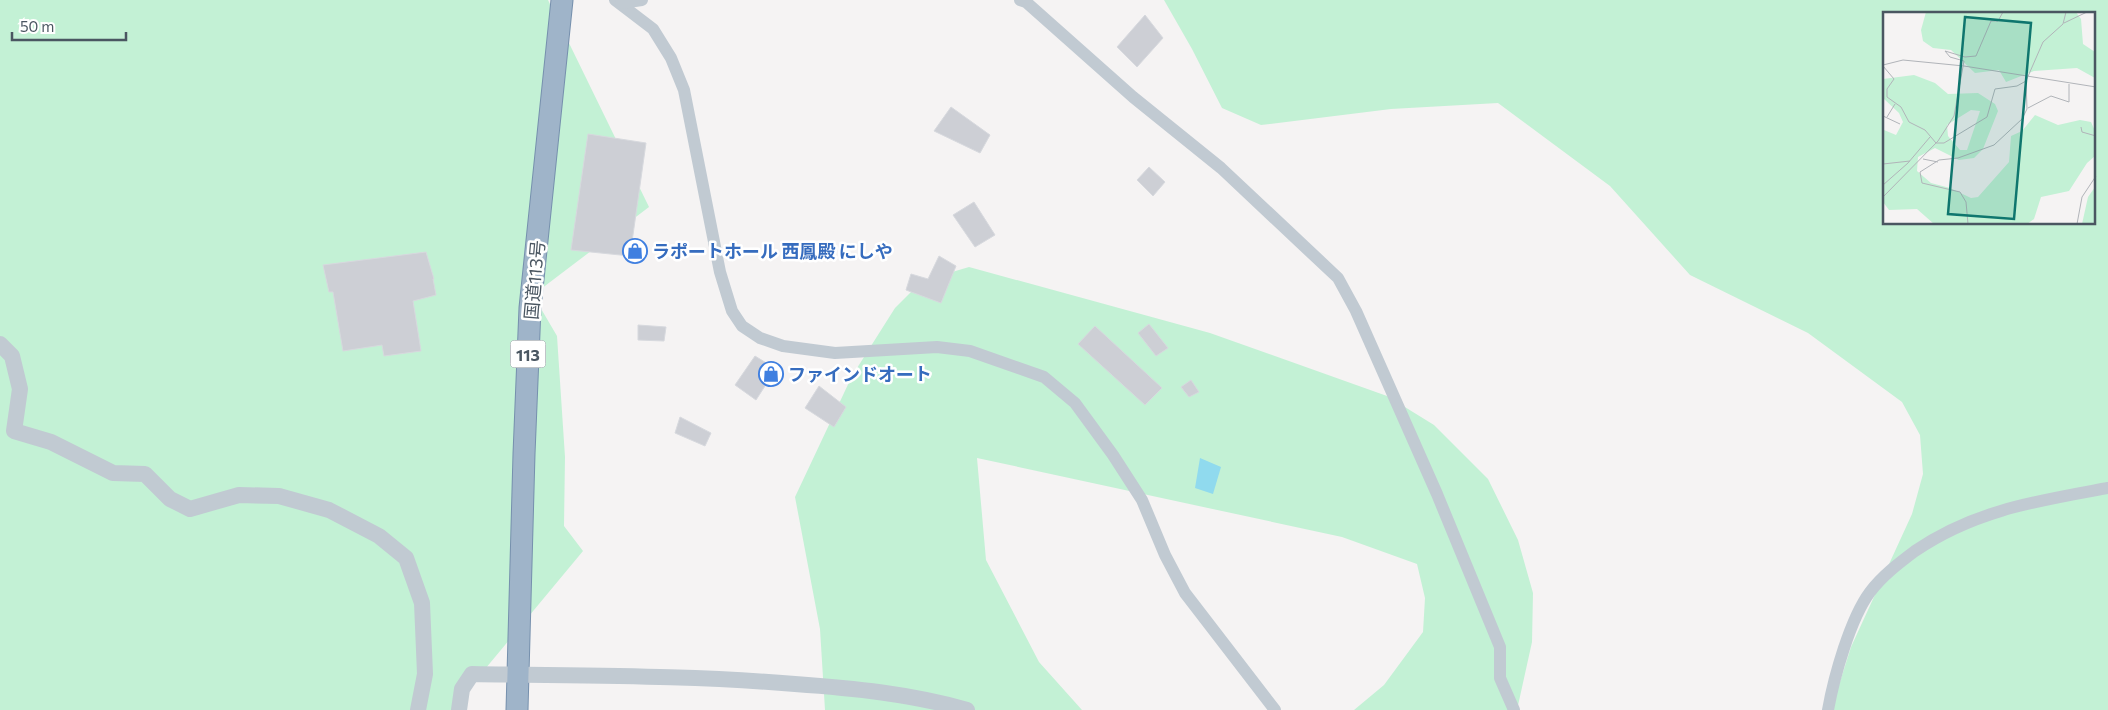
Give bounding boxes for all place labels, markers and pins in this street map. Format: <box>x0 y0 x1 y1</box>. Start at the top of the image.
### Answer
shop icon: ラポートホール 西鳳殿 にしや <box>622 238 648 264</box>
place label: ラポートホール 西鳳殿 にしや <box>652 240 893 262</box>
shop icon: ファインドオート <box>758 361 784 387</box>
place label: ファインドオート <box>788 363 932 385</box>

